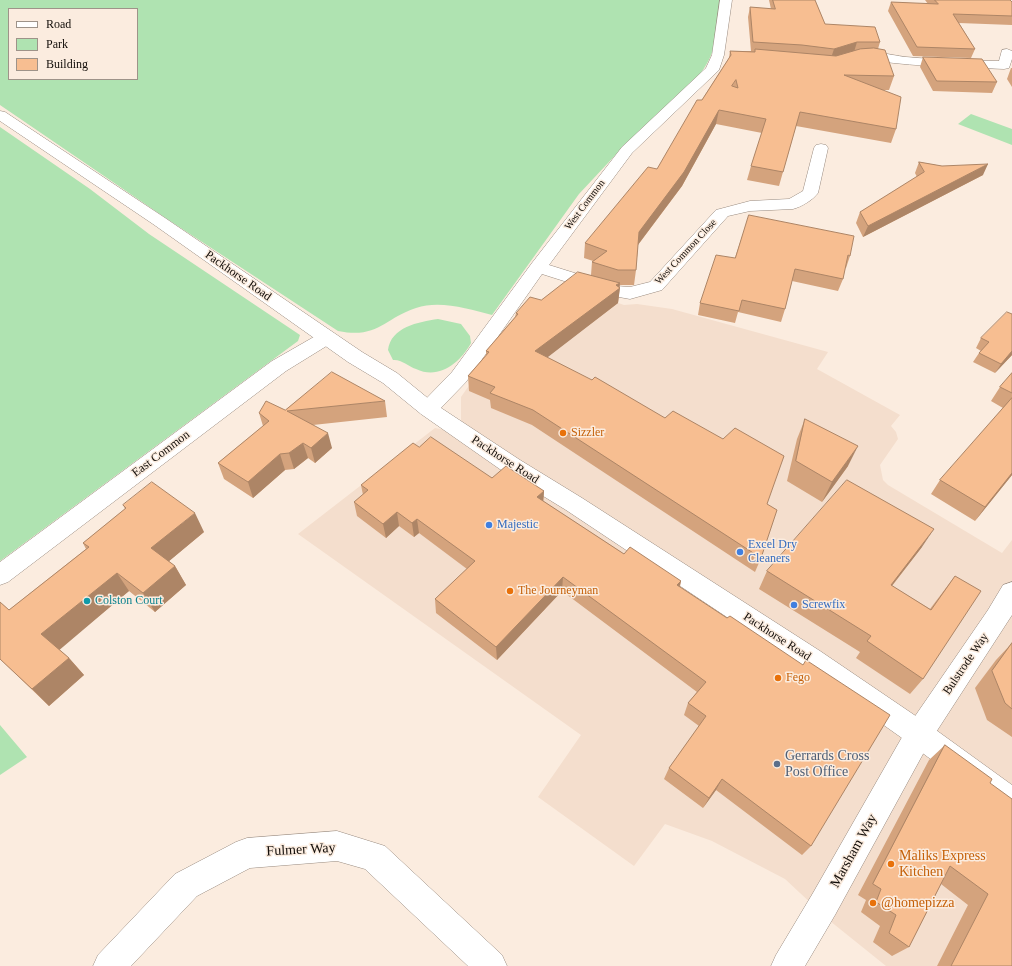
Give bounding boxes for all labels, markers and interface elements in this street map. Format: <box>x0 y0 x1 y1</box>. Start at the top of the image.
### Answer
legend <box>8 8 138 80</box>
text: Road <box>46 17 71 31</box>
text: Park <box>46 37 68 51</box>
text: Building <box>46 57 88 71</box>
street label: West Common <box>562 178 608 232</box>
street label: West Common Close <box>653 217 719 287</box>
street label: Packhorse Road <box>202 248 274 304</box>
place label: Sizzler <box>571 426 604 440</box>
street label: East Common <box>129 428 193 480</box>
marker: Sizzler <box>558 428 568 438</box>
street label: Packhorse Road <box>469 433 541 487</box>
place label: Majestic <box>497 518 538 532</box>
marker: Majestic <box>484 520 494 530</box>
place label: Excel Dry Cleaners <box>748 538 797 566</box>
marker: Excel Dry Cleaners <box>735 547 745 557</box>
place label: The Journeyman <box>518 584 598 598</box>
marker: The Journeyman <box>505 586 515 596</box>
place label: Colston Court <box>95 594 163 608</box>
marker: Colston Court <box>82 596 92 606</box>
place label: Screwfix <box>802 598 845 612</box>
marker: Screwfix <box>789 600 799 610</box>
street label: Packhorse Road <box>741 610 813 664</box>
street label: Bulstrode Way <box>940 630 992 698</box>
place label: Fego <box>786 671 810 685</box>
marker: Fego <box>773 673 783 683</box>
place label: Gerrards Cross Post Office <box>785 748 869 780</box>
marker: Gerrards Cross Post Office <box>772 759 782 769</box>
street label: Marsham Way <box>827 811 881 891</box>
street label: Fulmer Way <box>266 840 336 860</box>
place label: Maliks Express Kitchen <box>899 848 986 880</box>
marker: Maliks Express Kitchen <box>886 859 896 869</box>
place label: @homepizza <box>881 895 955 911</box>
marker: @homepizza <box>868 898 878 908</box>

